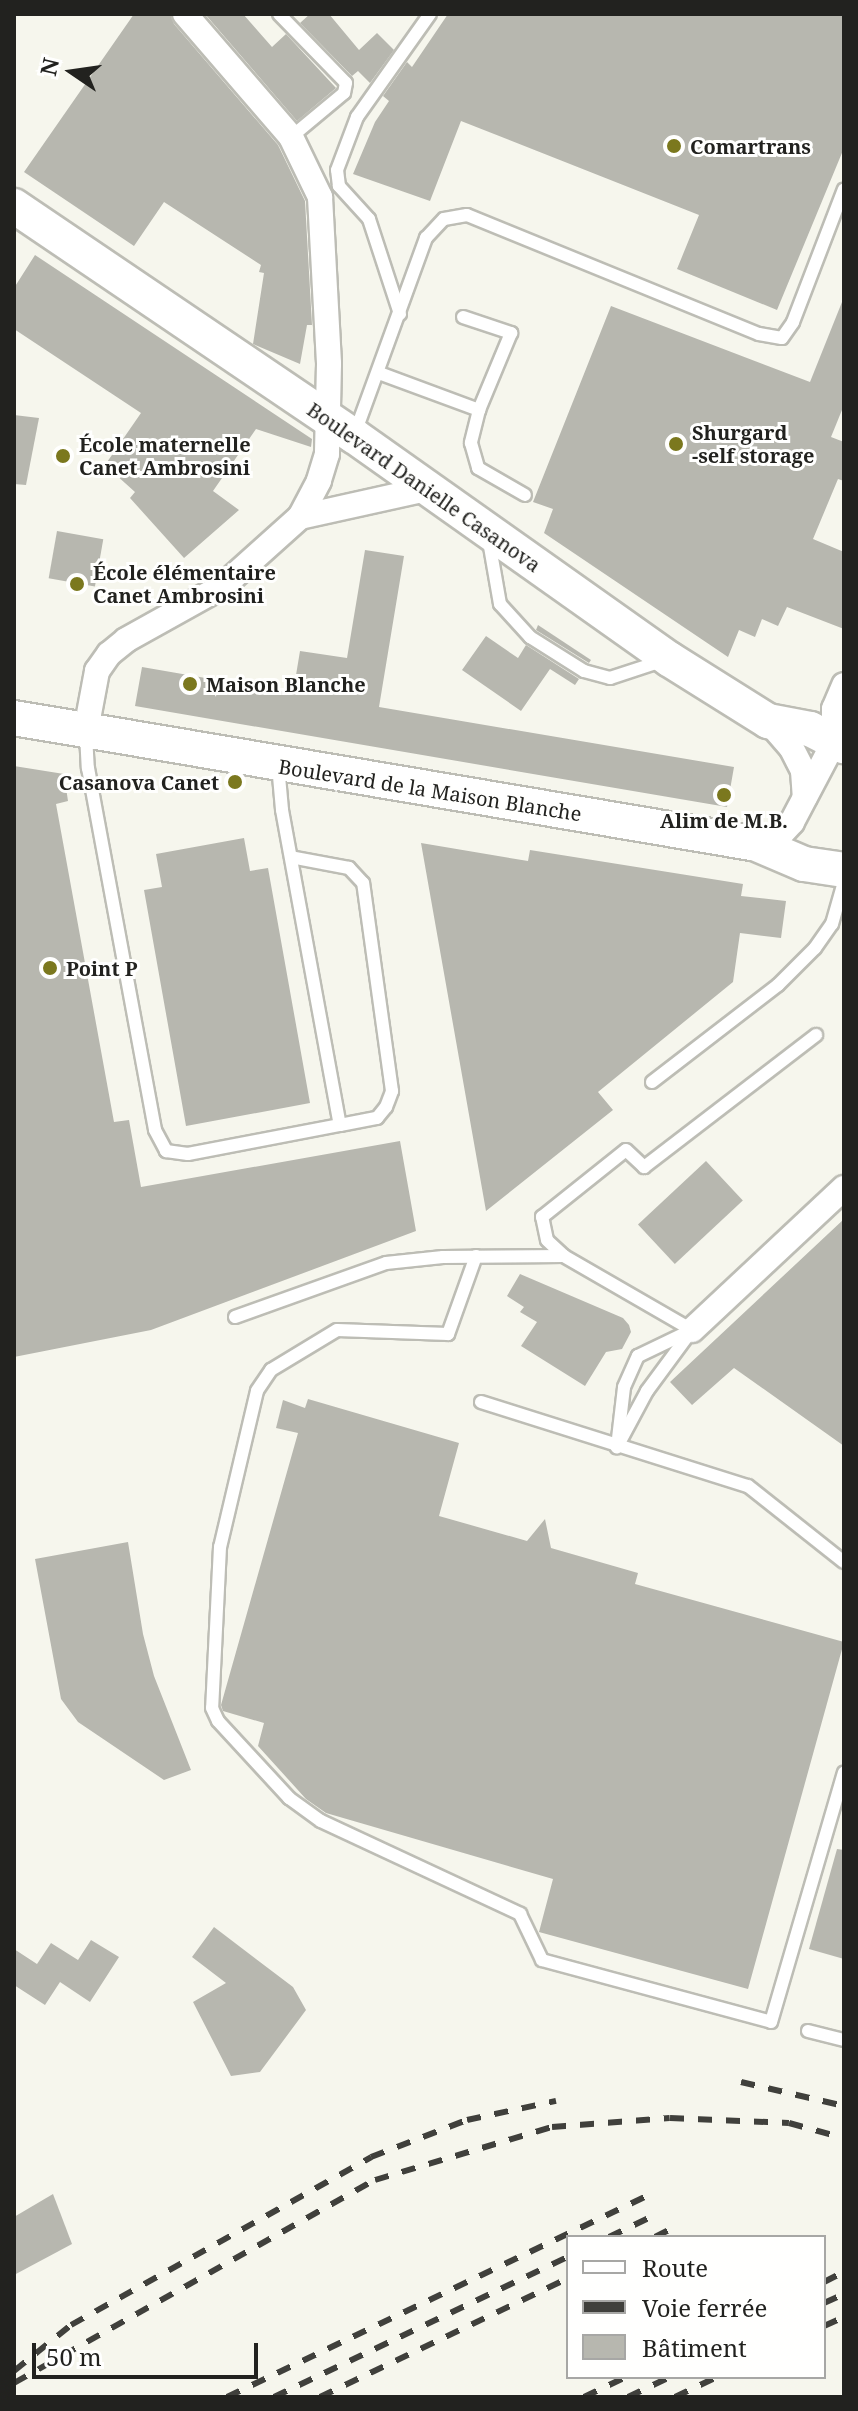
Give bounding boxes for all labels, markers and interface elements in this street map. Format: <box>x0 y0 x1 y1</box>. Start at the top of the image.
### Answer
north arrow <box>32 32 112 112</box>
text: N <box>32 55 65 78</box>
place label: Comartrans <box>690 134 811 158</box>
marker: Comartrans <box>665 137 683 155</box>
street label: Boulevard Danielle Casanova <box>303 397 545 577</box>
place label: Shurgard -self storage <box>692 420 814 467</box>
place label: École maternelle Canet Ambrosini <box>79 432 251 479</box>
marker: Shurgard -self storage <box>667 435 685 453</box>
marker: École maternelle Canet Ambrosini <box>54 447 72 465</box>
place label: École élémentaire Canet Ambrosini <box>93 560 276 607</box>
marker: École élémentaire Canet Ambrosini <box>68 575 86 593</box>
place label: Maison Blanche <box>206 672 366 696</box>
marker: Maison Blanche <box>181 675 199 693</box>
street label: Boulevard de la Maison Blanche <box>277 754 583 826</box>
place label: Casanova Canet <box>59 770 219 794</box>
marker: Casanova Canet <box>226 773 244 791</box>
marker: Alim de M.B. <box>715 786 733 804</box>
place label: Alim de M.B. <box>660 808 788 832</box>
place label: Point P <box>66 956 137 980</box>
marker: Point P <box>41 959 59 977</box>
legend <box>566 2235 826 2379</box>
text: Route <box>642 2251 708 2284</box>
text: Voie ferrée <box>642 2291 767 2324</box>
scale bar <box>36 2327 262 2377</box>
text: Bâtiment <box>642 2331 747 2364</box>
text: 50 m <box>46 2340 102 2373</box>

